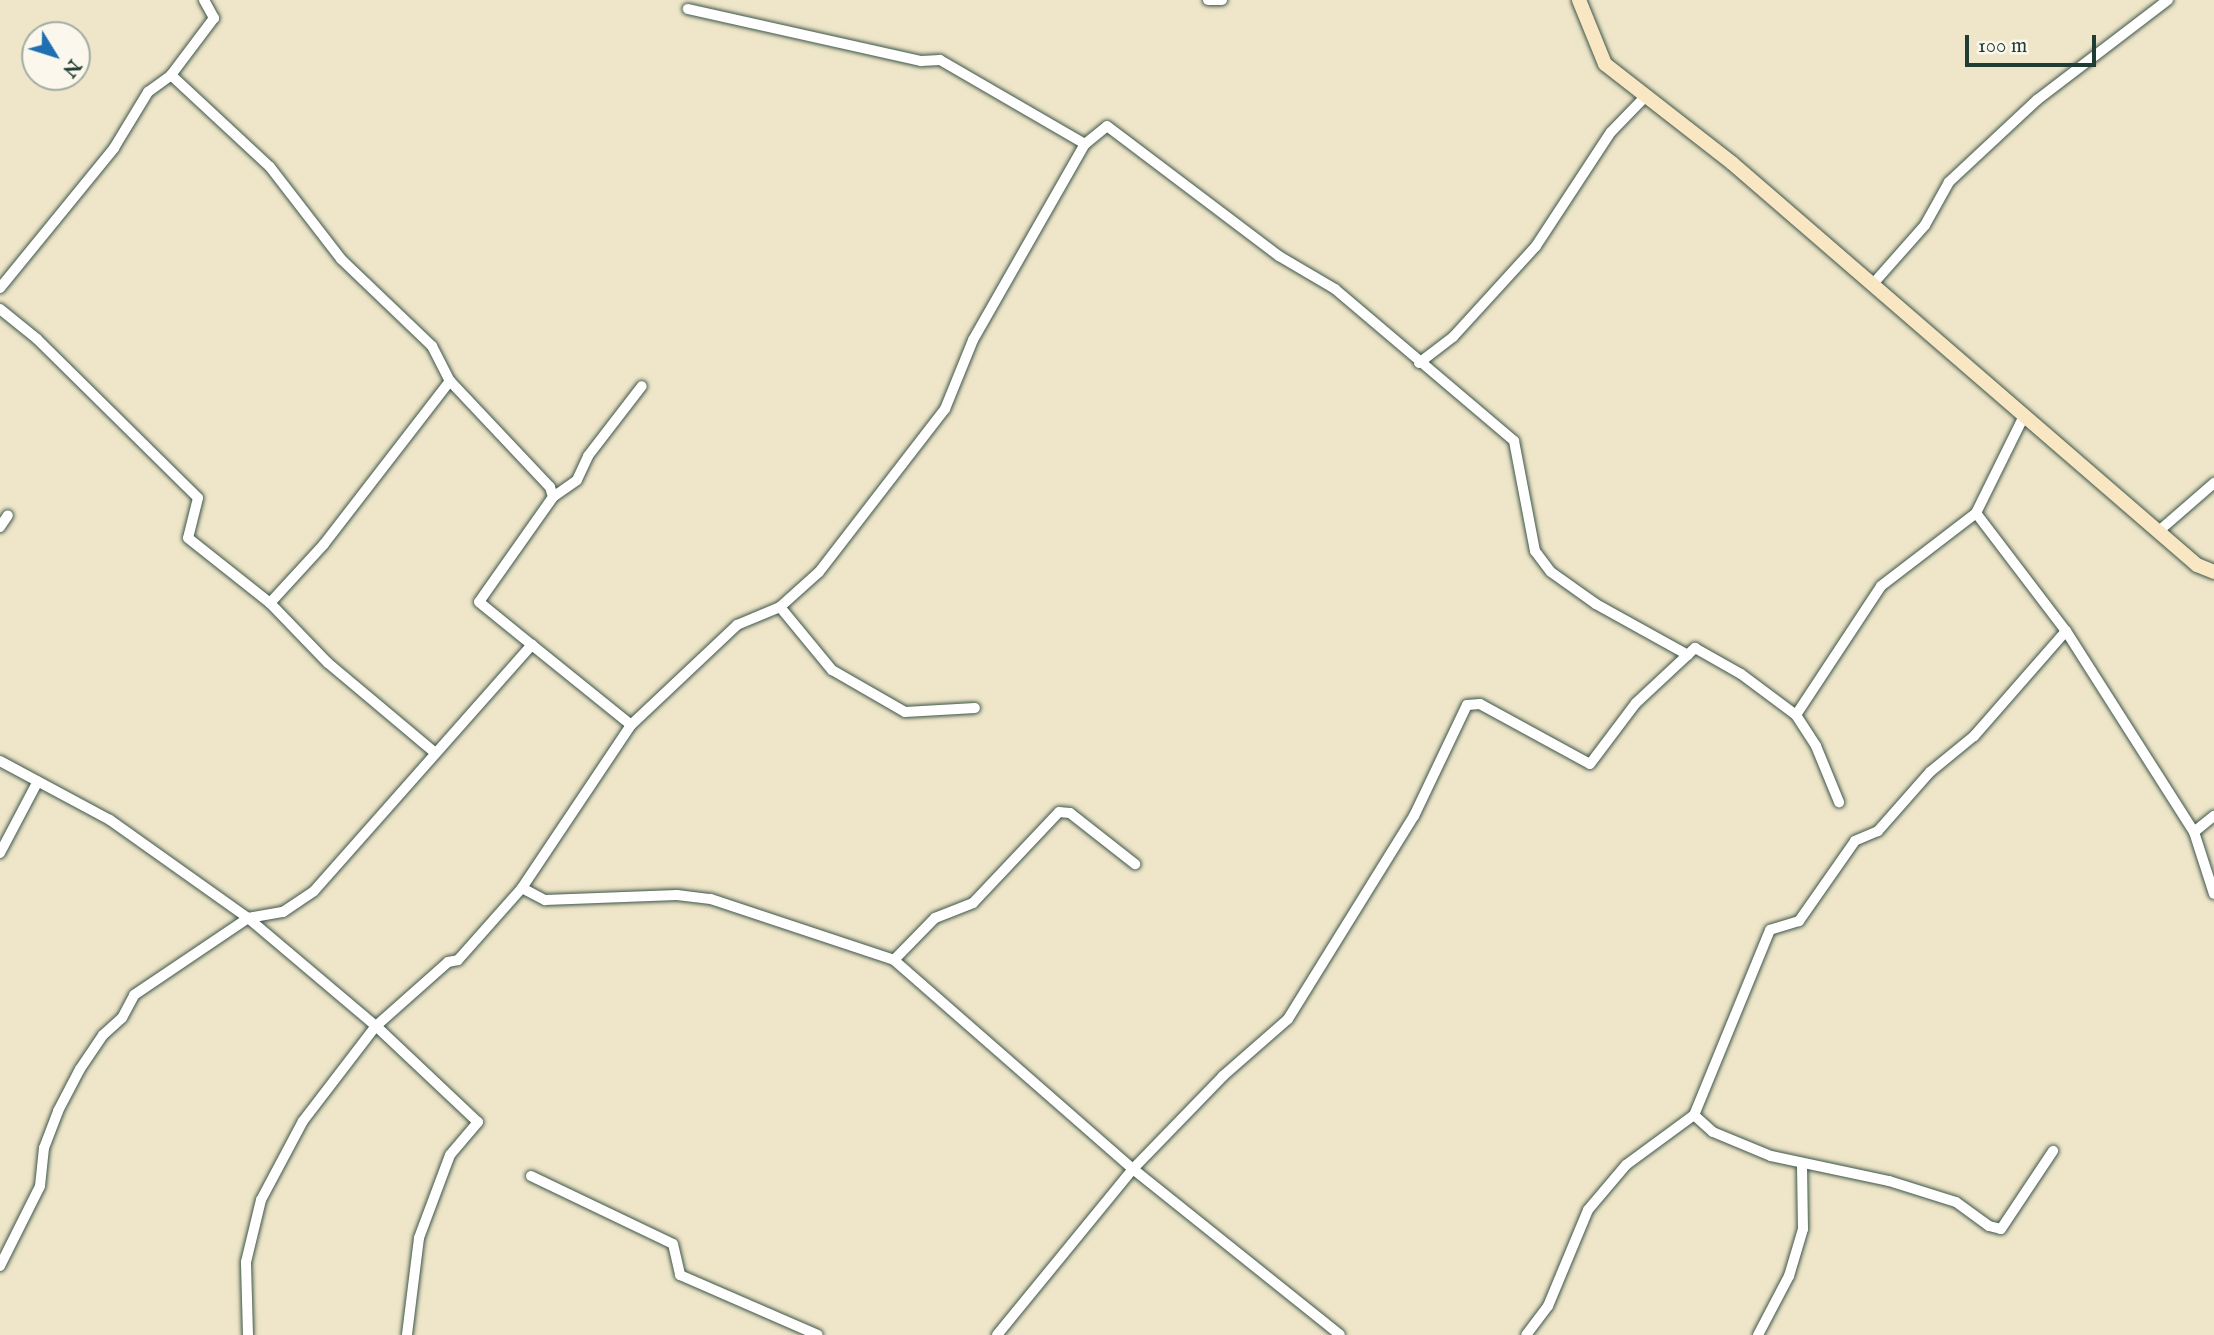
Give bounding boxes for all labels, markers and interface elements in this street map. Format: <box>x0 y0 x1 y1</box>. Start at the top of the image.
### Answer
north arrow <box>21 21 91 91</box>
scale bar <box>1969 21 2100 65</box>
text: 100 m <box>1978 33 2027 60</box>
text: N <box>56 54 85 82</box>

